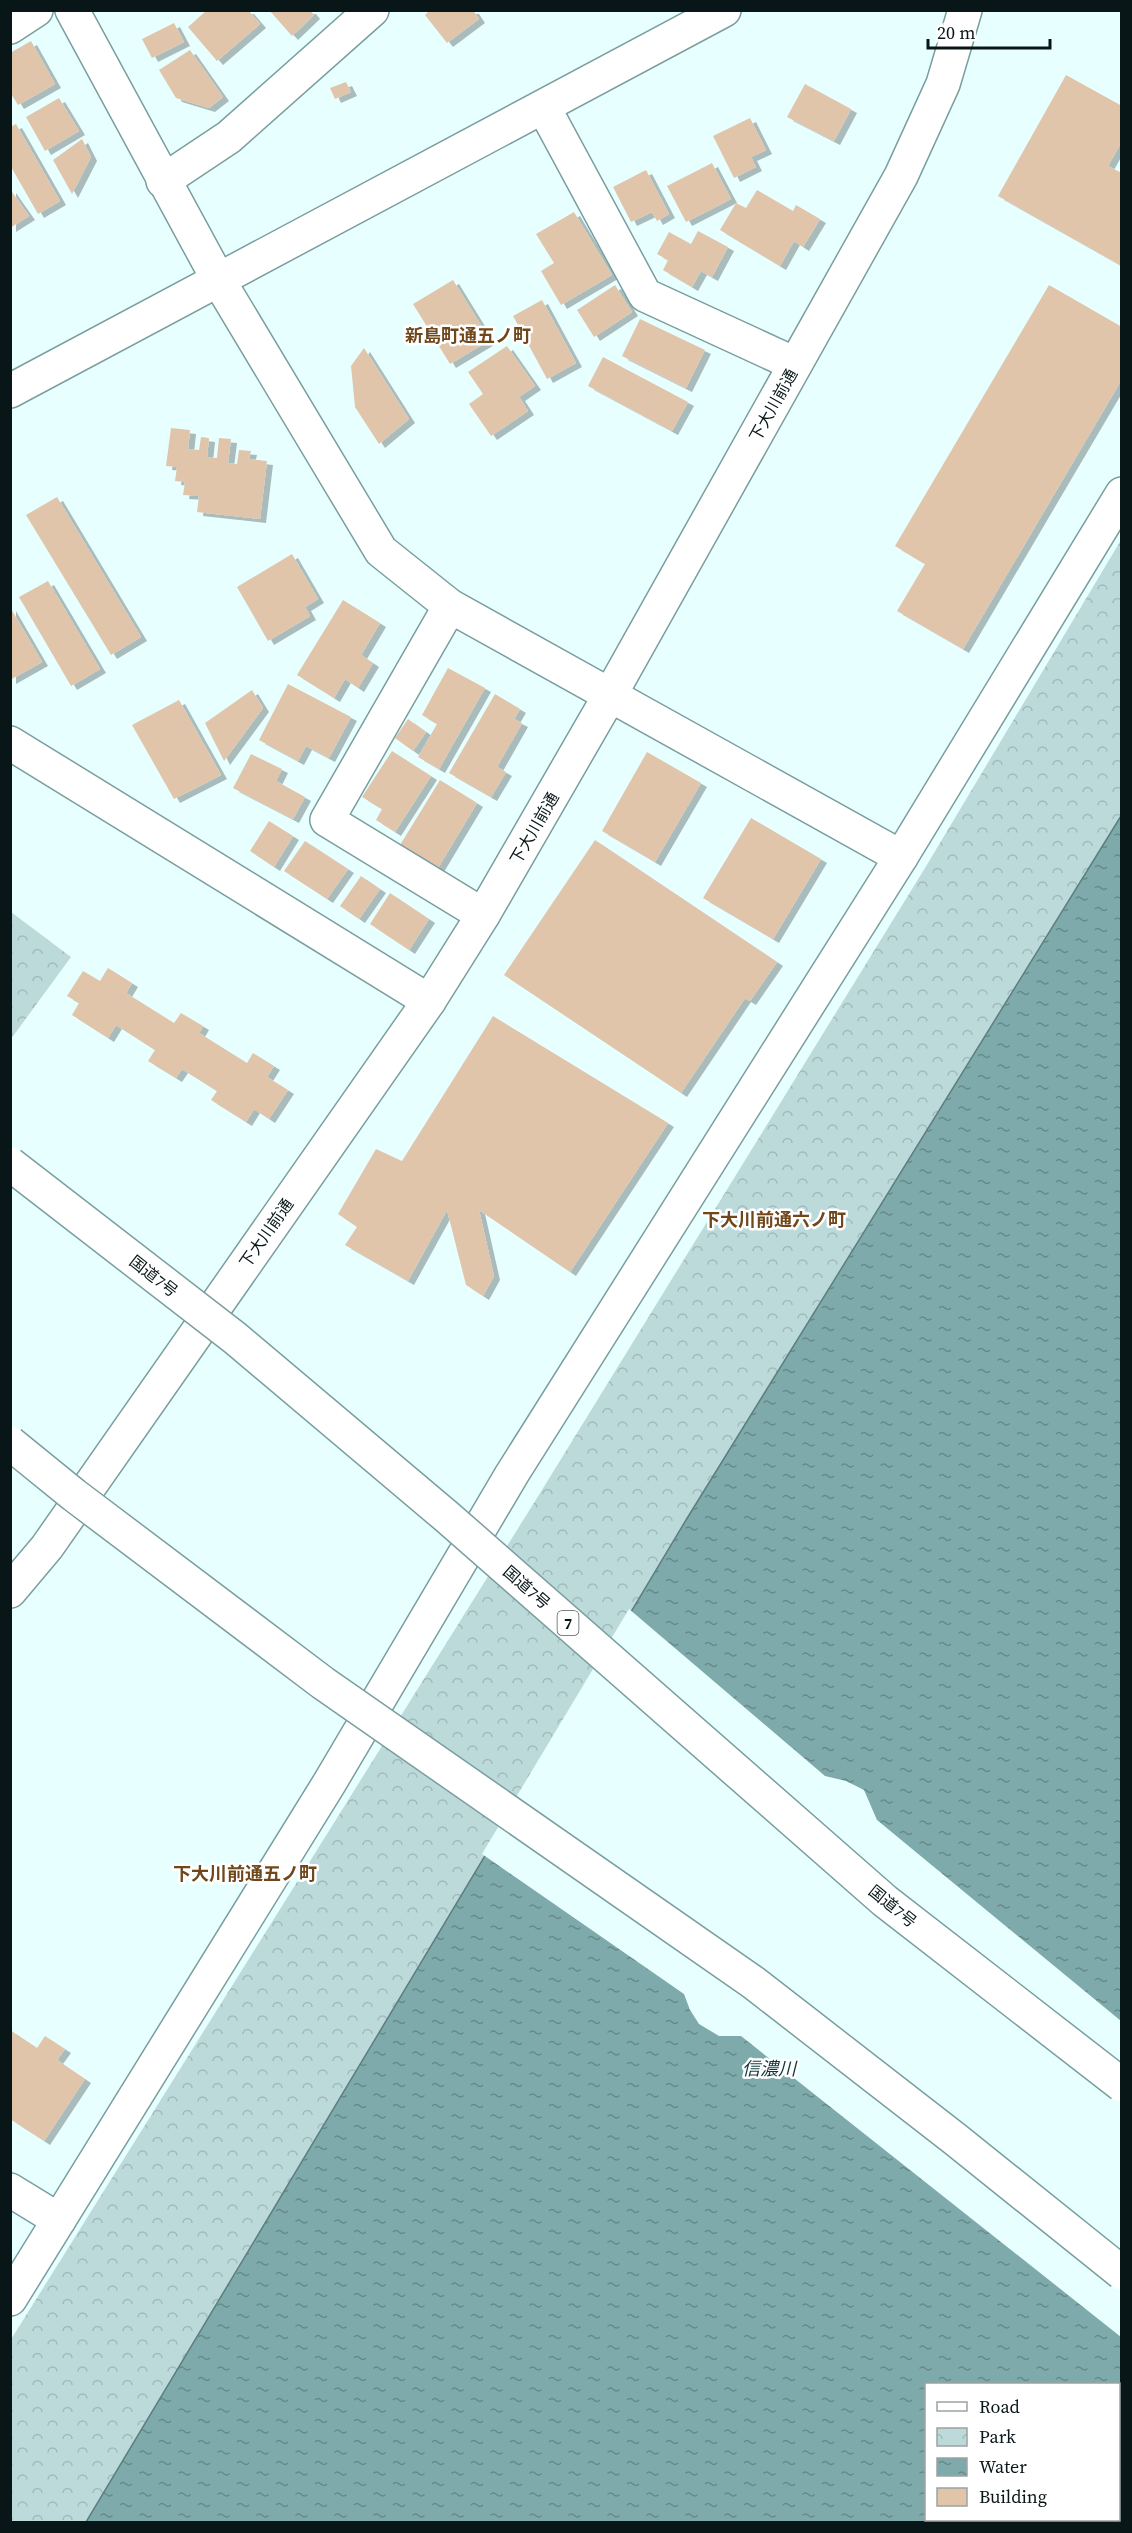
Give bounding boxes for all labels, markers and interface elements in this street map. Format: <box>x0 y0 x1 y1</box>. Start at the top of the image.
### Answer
scale bar <box>928 12 1050 50</box>
text: 20 m <box>937 20 975 45</box>
district label: 新島町通五ノ町 <box>405 323 531 348</box>
street label: 下大川前通 <box>744 365 802 445</box>
street label: 下大川前通 <box>504 788 564 868</box>
street label: 下大川前通 <box>234 1194 298 1272</box>
district label: 下大川前通六ノ町 <box>702 1207 846 1232</box>
street label: 国道7号 <box>125 1250 183 1302</box>
street label: 国道7号 <box>499 1560 555 1614</box>
road number: 7 <box>558 1611 578 1635</box>
district label: 下大川前通五ノ町 <box>173 1861 317 1886</box>
street label: 国道7号 <box>864 1880 922 1932</box>
water label: 信濃川 <box>742 2056 798 2081</box>
legend <box>925 2383 1120 2521</box>
text: Road <box>979 2394 1020 2419</box>
text: Park <box>979 2424 1016 2449</box>
text: Water <box>979 2454 1027 2479</box>
text: Building <box>979 2484 1047 2509</box>

